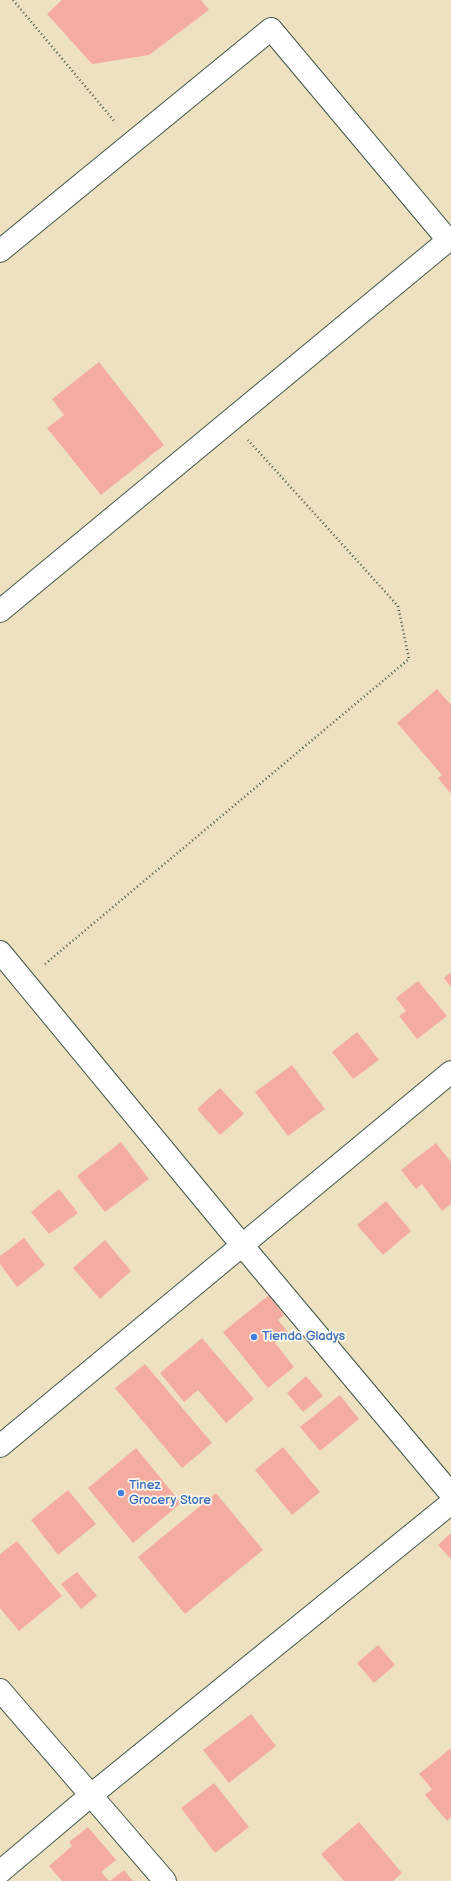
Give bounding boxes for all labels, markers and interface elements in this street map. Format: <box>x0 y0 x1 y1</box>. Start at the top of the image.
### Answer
place label: Tienda Gladys <box>262 1329 345 1345</box>
marker: Tienda Gladys <box>249 1332 259 1342</box>
place label: Tinez Grocery Store <box>129 1478 211 1509</box>
marker: Tinez Grocery Store <box>116 1488 126 1498</box>

